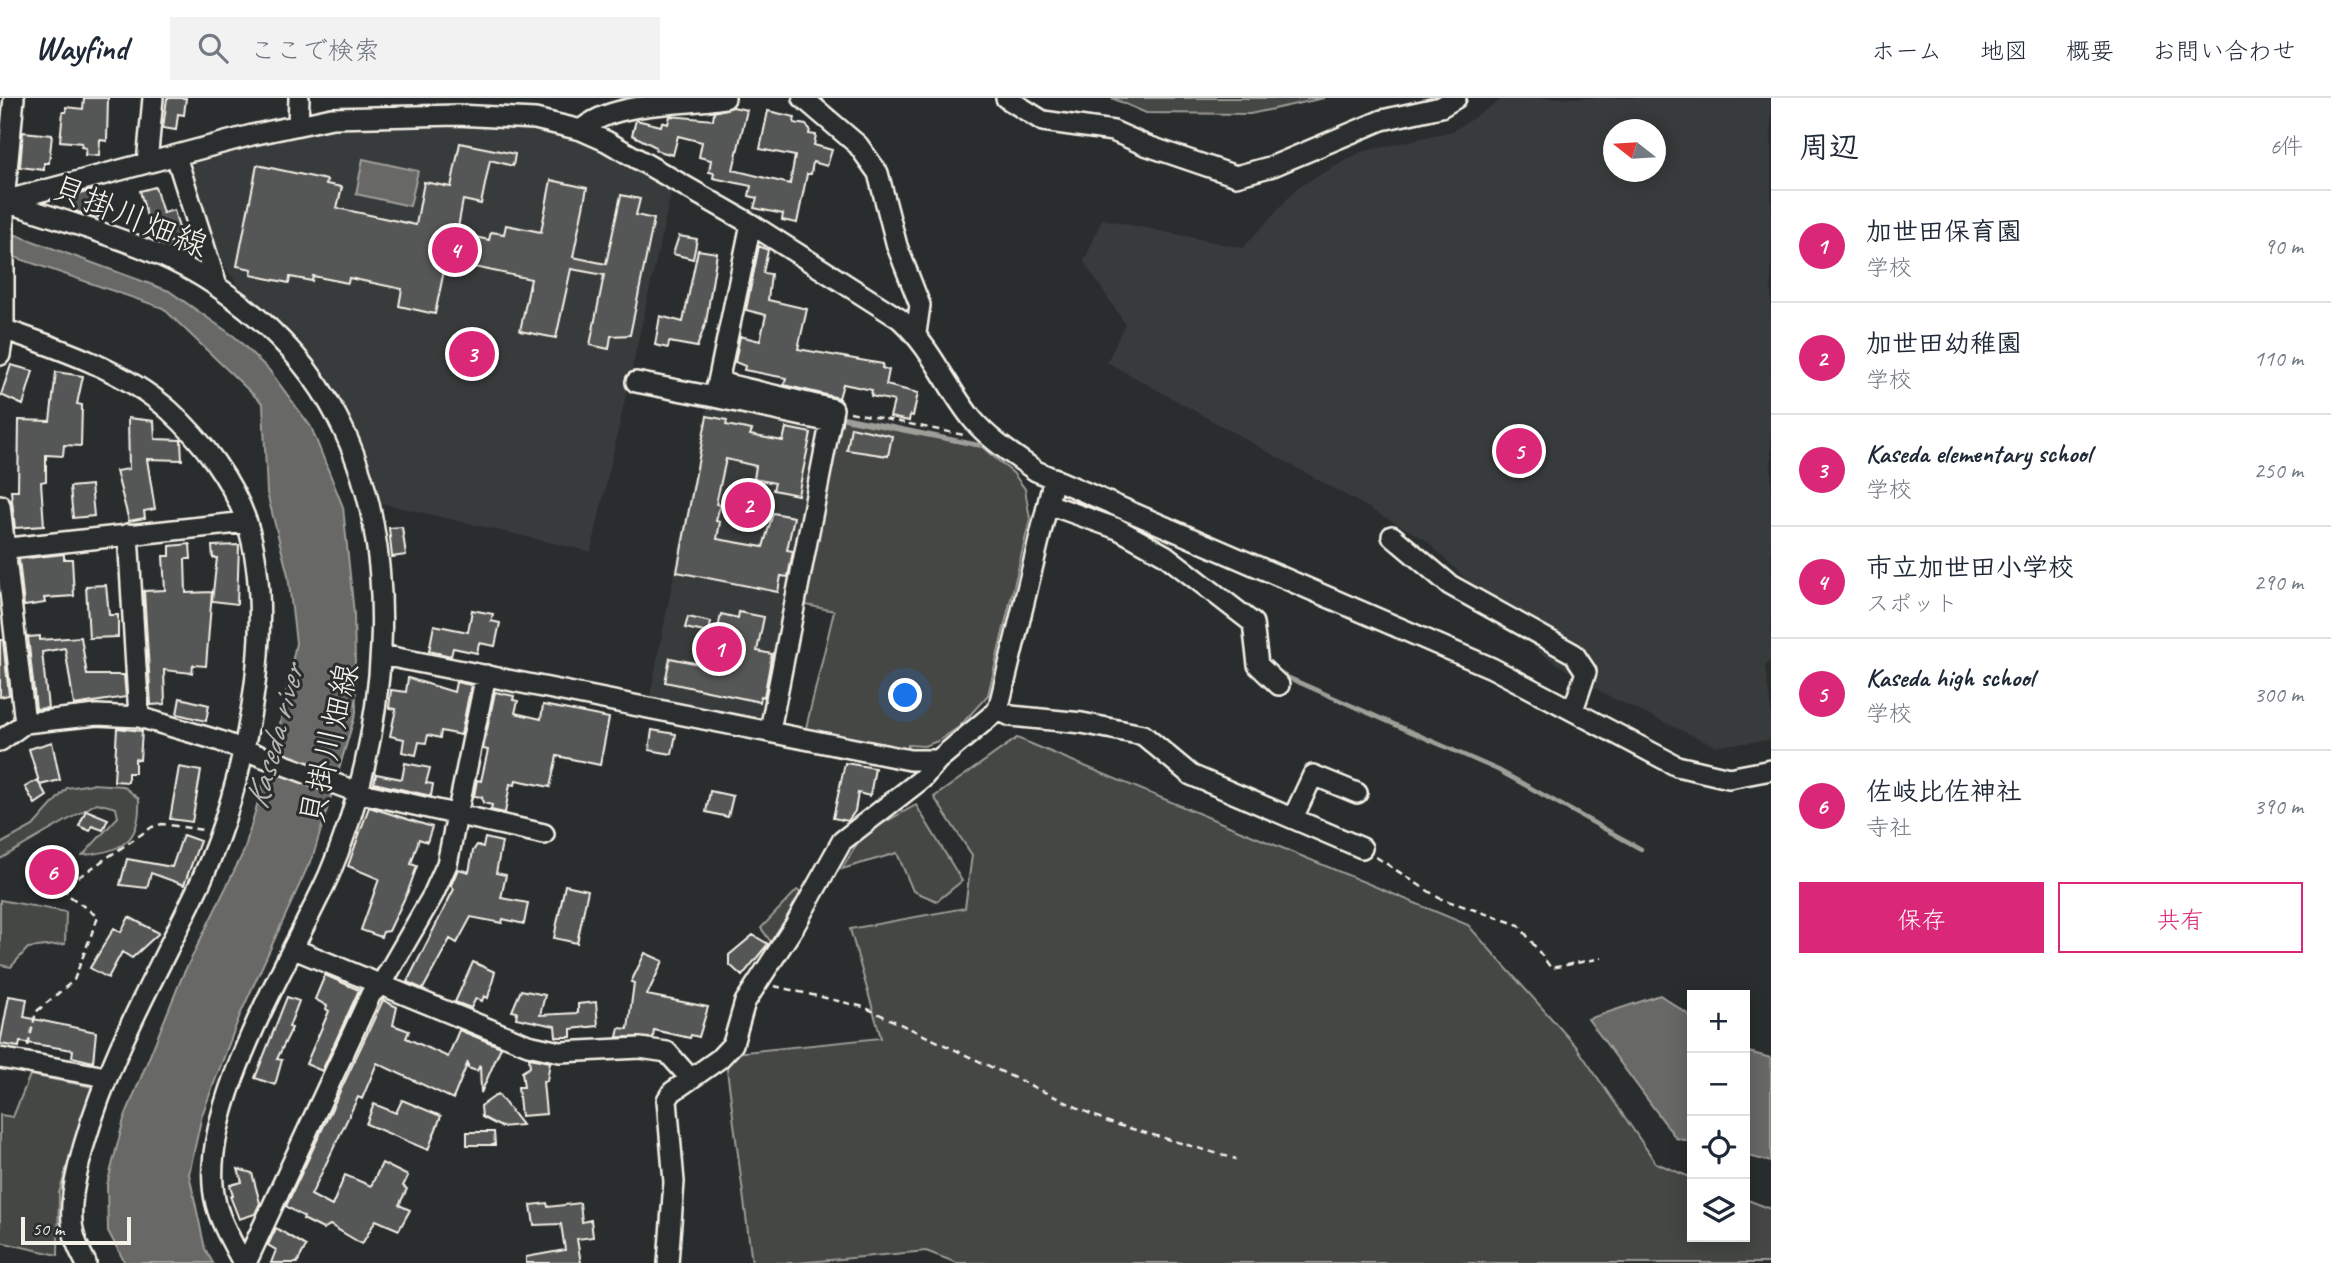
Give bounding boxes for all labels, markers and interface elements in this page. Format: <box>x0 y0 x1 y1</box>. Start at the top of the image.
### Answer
search box <box>170 17 660 80</box>
text: Wayfind <box>35 27 128 69</box>
icon: search <box>194 29 232 67</box>
text: ここで検索 <box>250 34 380 67</box>
text: ホーム <box>1871 36 1942 66</box>
text: 地図 <box>1980 36 2028 66</box>
text: 概要 <box>2066 36 2114 66</box>
text: お問い合わせ <box>2152 36 2296 66</box>
north arrow <box>1603 119 1666 182</box>
text: 周辺 <box>1799 128 1859 166</box>
text: 6件 <box>2270 132 2303 161</box>
street label: 貝掛川畑線 <box>46 166 214 266</box>
text: 加世田保育園 <box>1866 215 2022 248</box>
pin: 4 <box>432 224 478 276</box>
text: 1 <box>1817 232 1827 261</box>
text: 90 m <box>2264 232 2303 261</box>
text: 学校 <box>1866 253 1912 282</box>
text: 加世田幼稚園 <box>1866 327 2022 360</box>
pin: 3 <box>449 328 495 380</box>
text: 2 <box>1817 344 1827 373</box>
text: 110 m <box>2254 344 2303 373</box>
text: 学校 <box>1866 365 1912 394</box>
pin: 5 <box>1496 425 1542 477</box>
text: Kaseda elementary school <box>1866 437 2091 470</box>
text: 3 <box>1817 456 1827 485</box>
text: 250 m <box>2254 456 2303 485</box>
text: 学校 <box>1866 475 1912 504</box>
pin: 2 <box>725 479 771 531</box>
text: 市立加世田小学校 <box>1866 551 2074 584</box>
text: 4 <box>1817 568 1827 597</box>
text: 290 m <box>2254 568 2303 597</box>
text: スポット <box>1866 589 1958 618</box>
pin: 1 <box>696 623 742 675</box>
water label: Kaseda river <box>233 655 316 813</box>
street label: 貝掛川畑線 <box>290 659 368 829</box>
text: Kaseda high school <box>1866 661 2034 694</box>
your location <box>888 678 922 712</box>
text: 5 <box>1817 680 1827 709</box>
text: 300 m <box>2254 680 2303 709</box>
text: 学校 <box>1866 699 1912 728</box>
text: 佐岐比佐神社 <box>1866 775 2022 808</box>
text: 6 <box>1817 792 1827 821</box>
text: 390 m <box>2254 792 2303 821</box>
text: 寺社 <box>1866 813 1912 842</box>
pin: 6 <box>29 846 75 898</box>
button: 保存 <box>1799 882 2044 953</box>
button: 共有 <box>2058 882 2303 953</box>
map controls <box>1687 990 1750 1242</box>
button: + <box>1687 990 1750 1053</box>
button: − <box>1687 1053 1750 1116</box>
button: locate <box>1687 1116 1750 1179</box>
button: layers <box>1687 1179 1750 1242</box>
scale bar <box>21 1214 131 1246</box>
text: 50 m <box>32 1217 64 1241</box>

